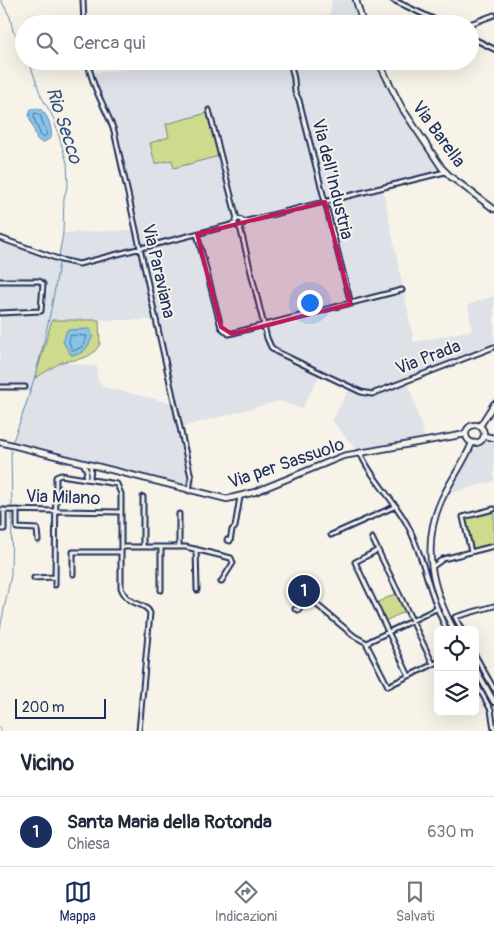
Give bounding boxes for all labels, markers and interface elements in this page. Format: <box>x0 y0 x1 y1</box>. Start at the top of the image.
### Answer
search box <box>15 15 479 70</box>
icon: search <box>33 29 61 57</box>
text: Cerca qui <box>73 31 145 55</box>
water label: Rio Secco <box>40 84 88 168</box>
street label: Via Barella <box>407 97 470 172</box>
street label: Via dell’Industria <box>306 116 359 242</box>
street label: Via Paraviana <box>136 222 181 321</box>
your location <box>297 290 323 316</box>
street label: Via Prada <box>392 335 464 380</box>
street label: Via per Sassuolo <box>225 433 348 494</box>
street label: Via Milano <box>25 485 101 510</box>
pin: 1 <box>288 572 320 610</box>
map controls <box>434 626 479 716</box>
button: locate <box>434 626 479 671</box>
button: layers <box>434 671 479 716</box>
scale bar <box>15 696 106 719</box>
text: 200 m <box>22 699 64 716</box>
text: Vicino <box>20 750 74 777</box>
text: Santa Maria della Rotonda <box>67 810 272 834</box>
text: 1 <box>33 822 39 842</box>
text: 630 m <box>427 822 474 842</box>
text: Chiesa <box>67 834 110 854</box>
tab: Mappa <box>59 878 96 925</box>
tab: Indicazioni <box>215 878 277 925</box>
tab: Salvati <box>396 878 435 925</box>

